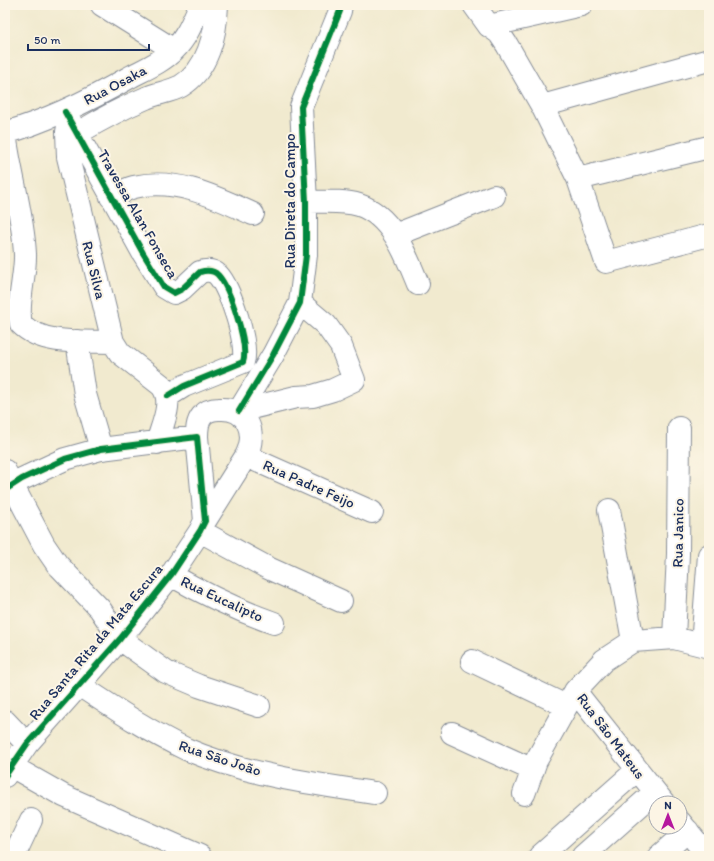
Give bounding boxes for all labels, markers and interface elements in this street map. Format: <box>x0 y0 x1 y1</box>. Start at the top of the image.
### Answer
scale bar <box>28 26 149 52</box>
text: 50 m <box>34 33 60 47</box>
street label: Rua Osaka <box>80 61 150 109</box>
street label: Rua Direta do Campo <box>281 133 299 269</box>
street label: Travessa Alan Fonseca <box>94 146 182 282</box>
street label: Rua Silva <box>78 239 110 301</box>
street label: Rua Padre Feijo <box>260 456 358 512</box>
street label: Rua Janico <box>668 498 688 568</box>
street label: Rua Santa Rita da Mata Escura <box>25 560 167 724</box>
street label: Rua Eucalipto <box>178 572 266 626</box>
street label: Rua São Mateus <box>573 690 649 783</box>
street label: Rua São João <box>176 736 264 780</box>
north arrow <box>648 795 688 835</box>
text: N <box>664 799 672 812</box>

